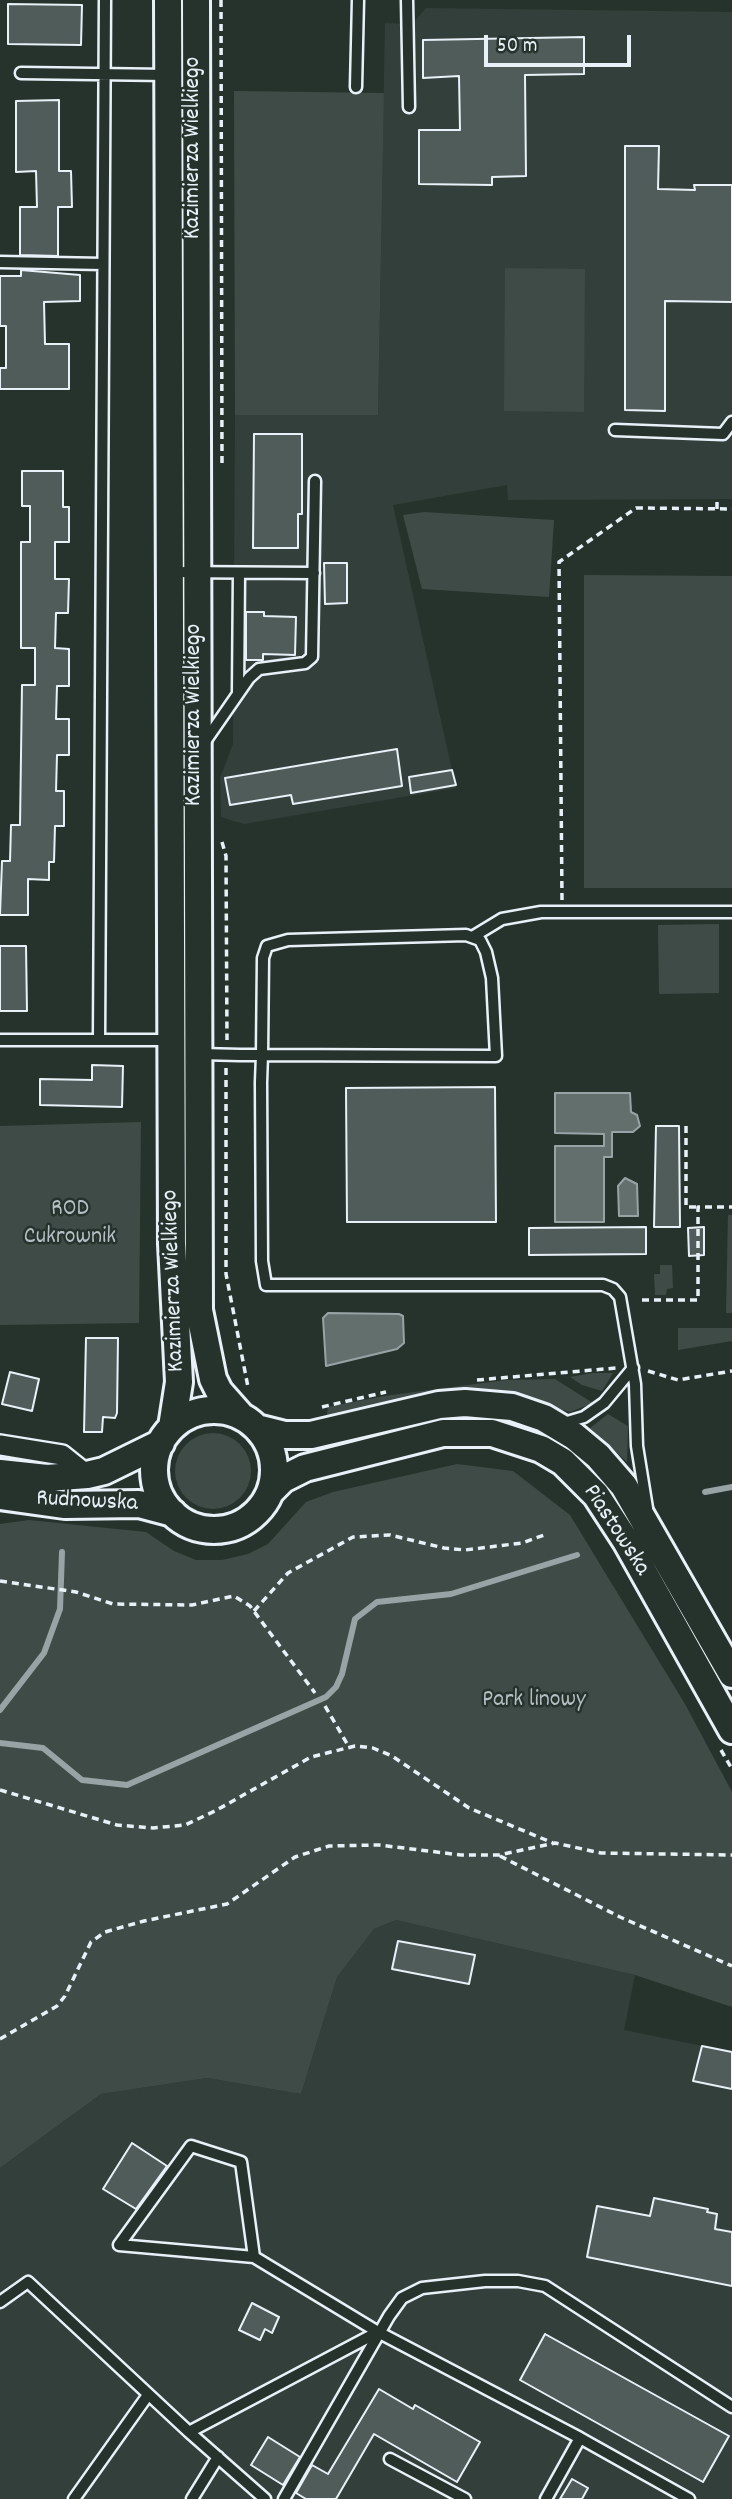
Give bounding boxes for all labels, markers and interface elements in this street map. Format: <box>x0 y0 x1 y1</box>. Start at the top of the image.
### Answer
scale bar <box>487 21 634 65</box>
text: 50 m <box>497 32 537 62</box>
street label: Kazimierza Wielkiego <box>181 57 209 239</box>
street label: Kazimierza Wielkiego <box>182 624 210 806</box>
street label: Kazimierza Wielkiego <box>157 1189 193 1373</box>
park label: ROD Cukrownik <box>24 1197 116 1253</box>
street label: Piastowska <box>575 1480 655 1582</box>
street label: Rudnowska <box>35 1486 139 1520</box>
park label: Park linowy <box>482 1688 586 1716</box>

